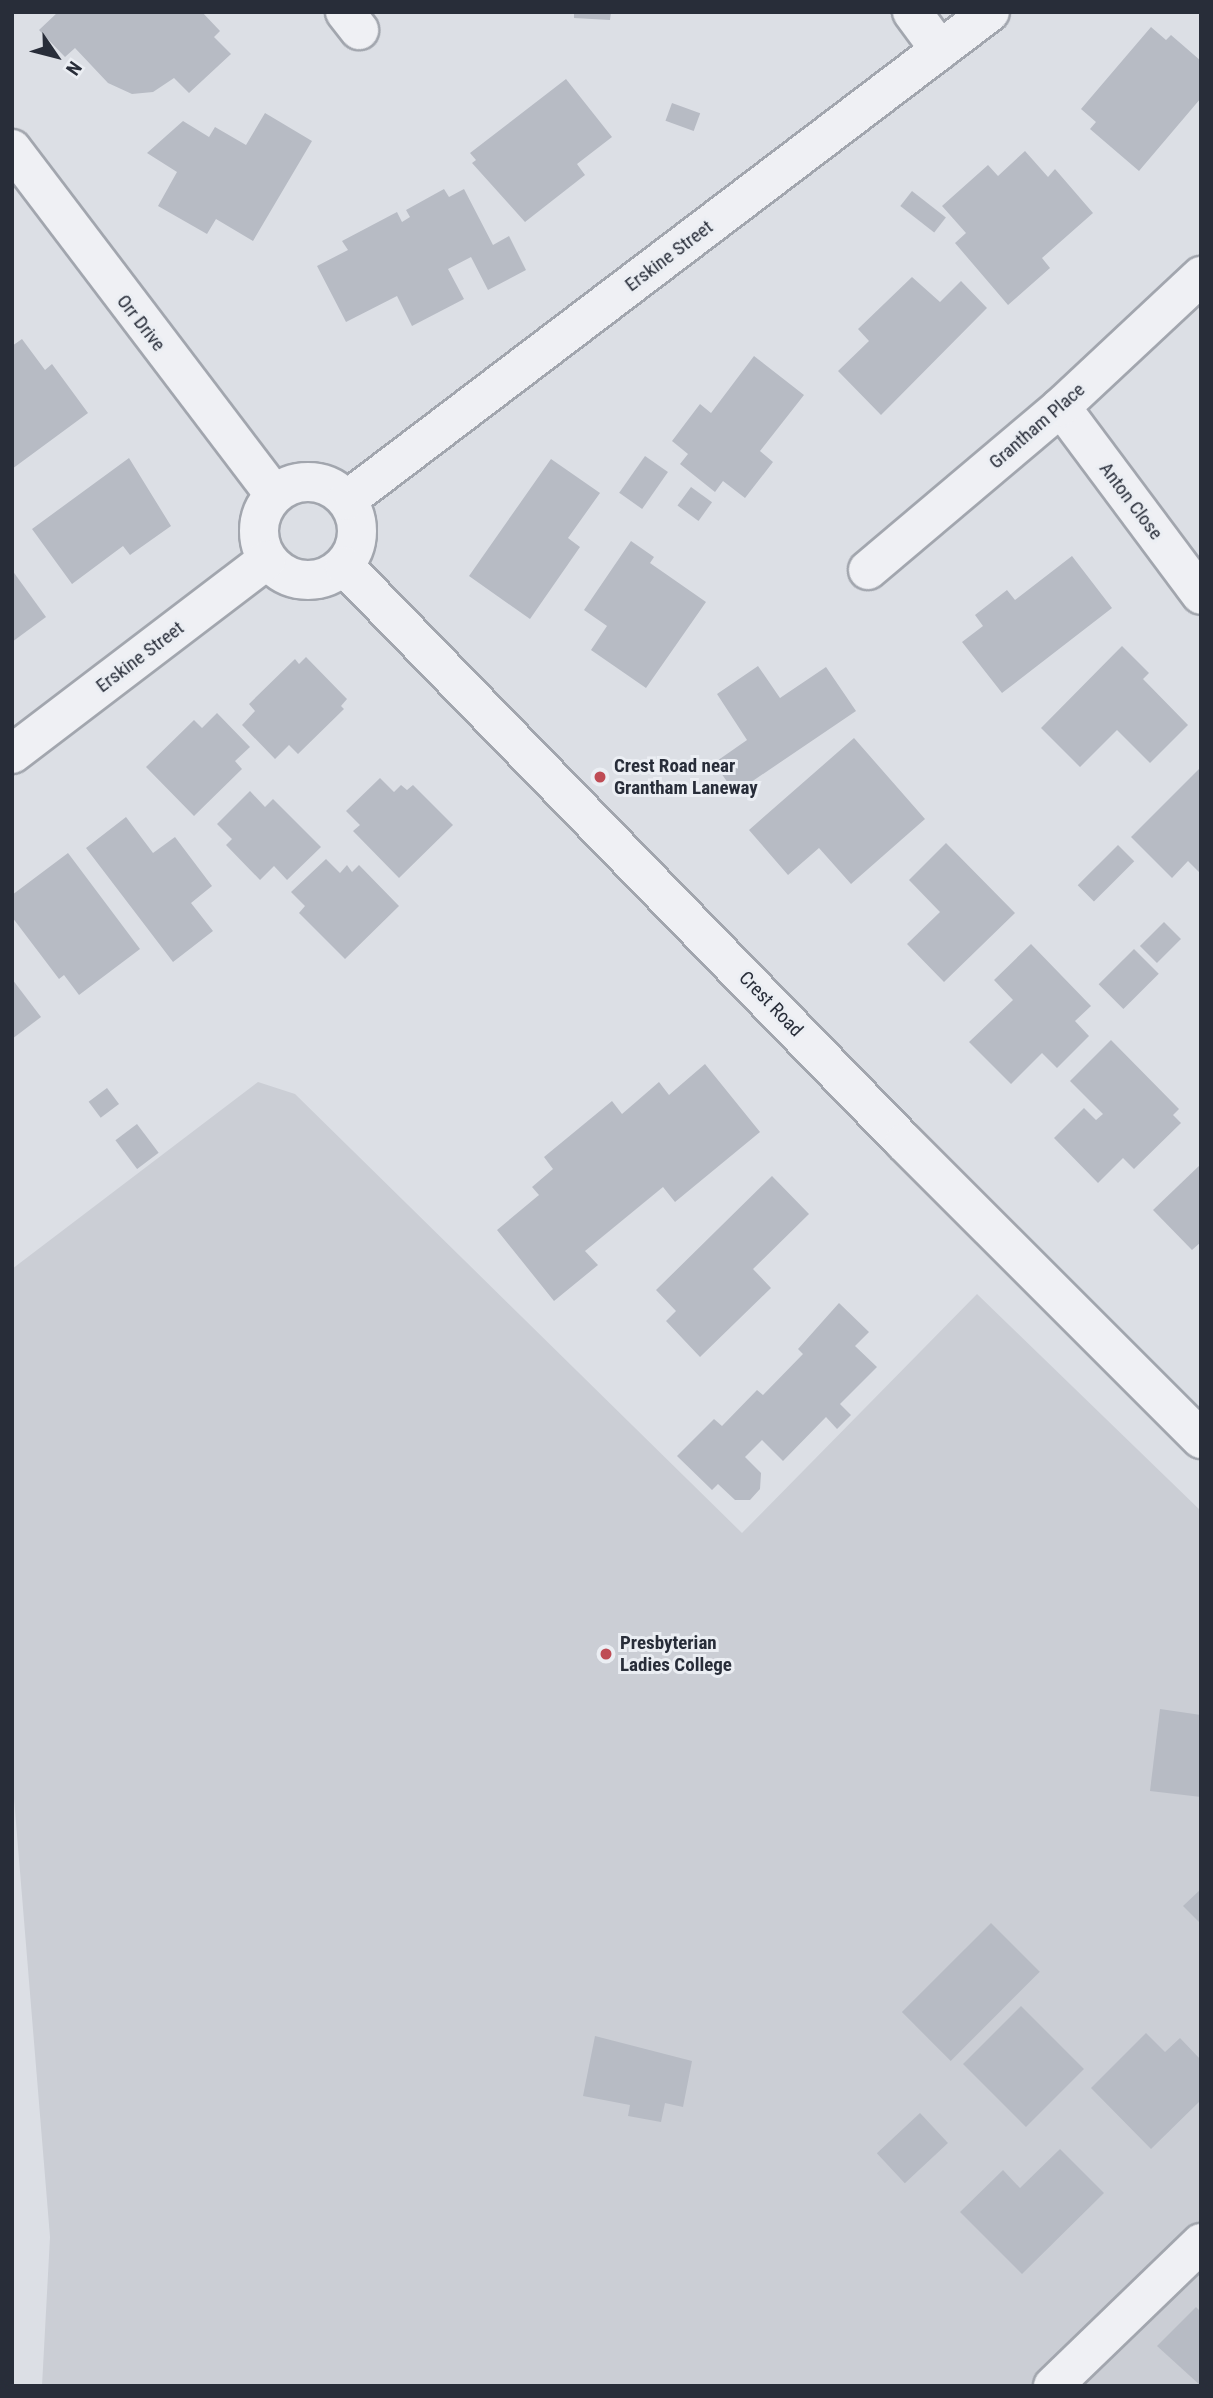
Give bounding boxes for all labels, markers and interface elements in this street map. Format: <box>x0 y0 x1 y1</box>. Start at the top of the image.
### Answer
north arrow <box>21 21 91 91</box>
text: N <box>61 57 86 80</box>
street label: Erskine Street <box>621 216 717 296</box>
street label: Orr Drive <box>112 290 170 356</box>
street label: Grantham Place <box>985 378 1089 474</box>
street label: Anton Close <box>1095 458 1167 544</box>
street label: Erskine Street <box>92 617 188 697</box>
place label: Crest Road near Grantham Laneway <box>614 755 758 799</box>
marker: Crest Road near Grantham Laneway <box>592 769 608 785</box>
street label: Crest Road <box>734 967 808 1041</box>
place label: Presbyterian Ladies College <box>620 1632 732 1676</box>
marker: Presbyterian Ladies College <box>598 1646 614 1662</box>

